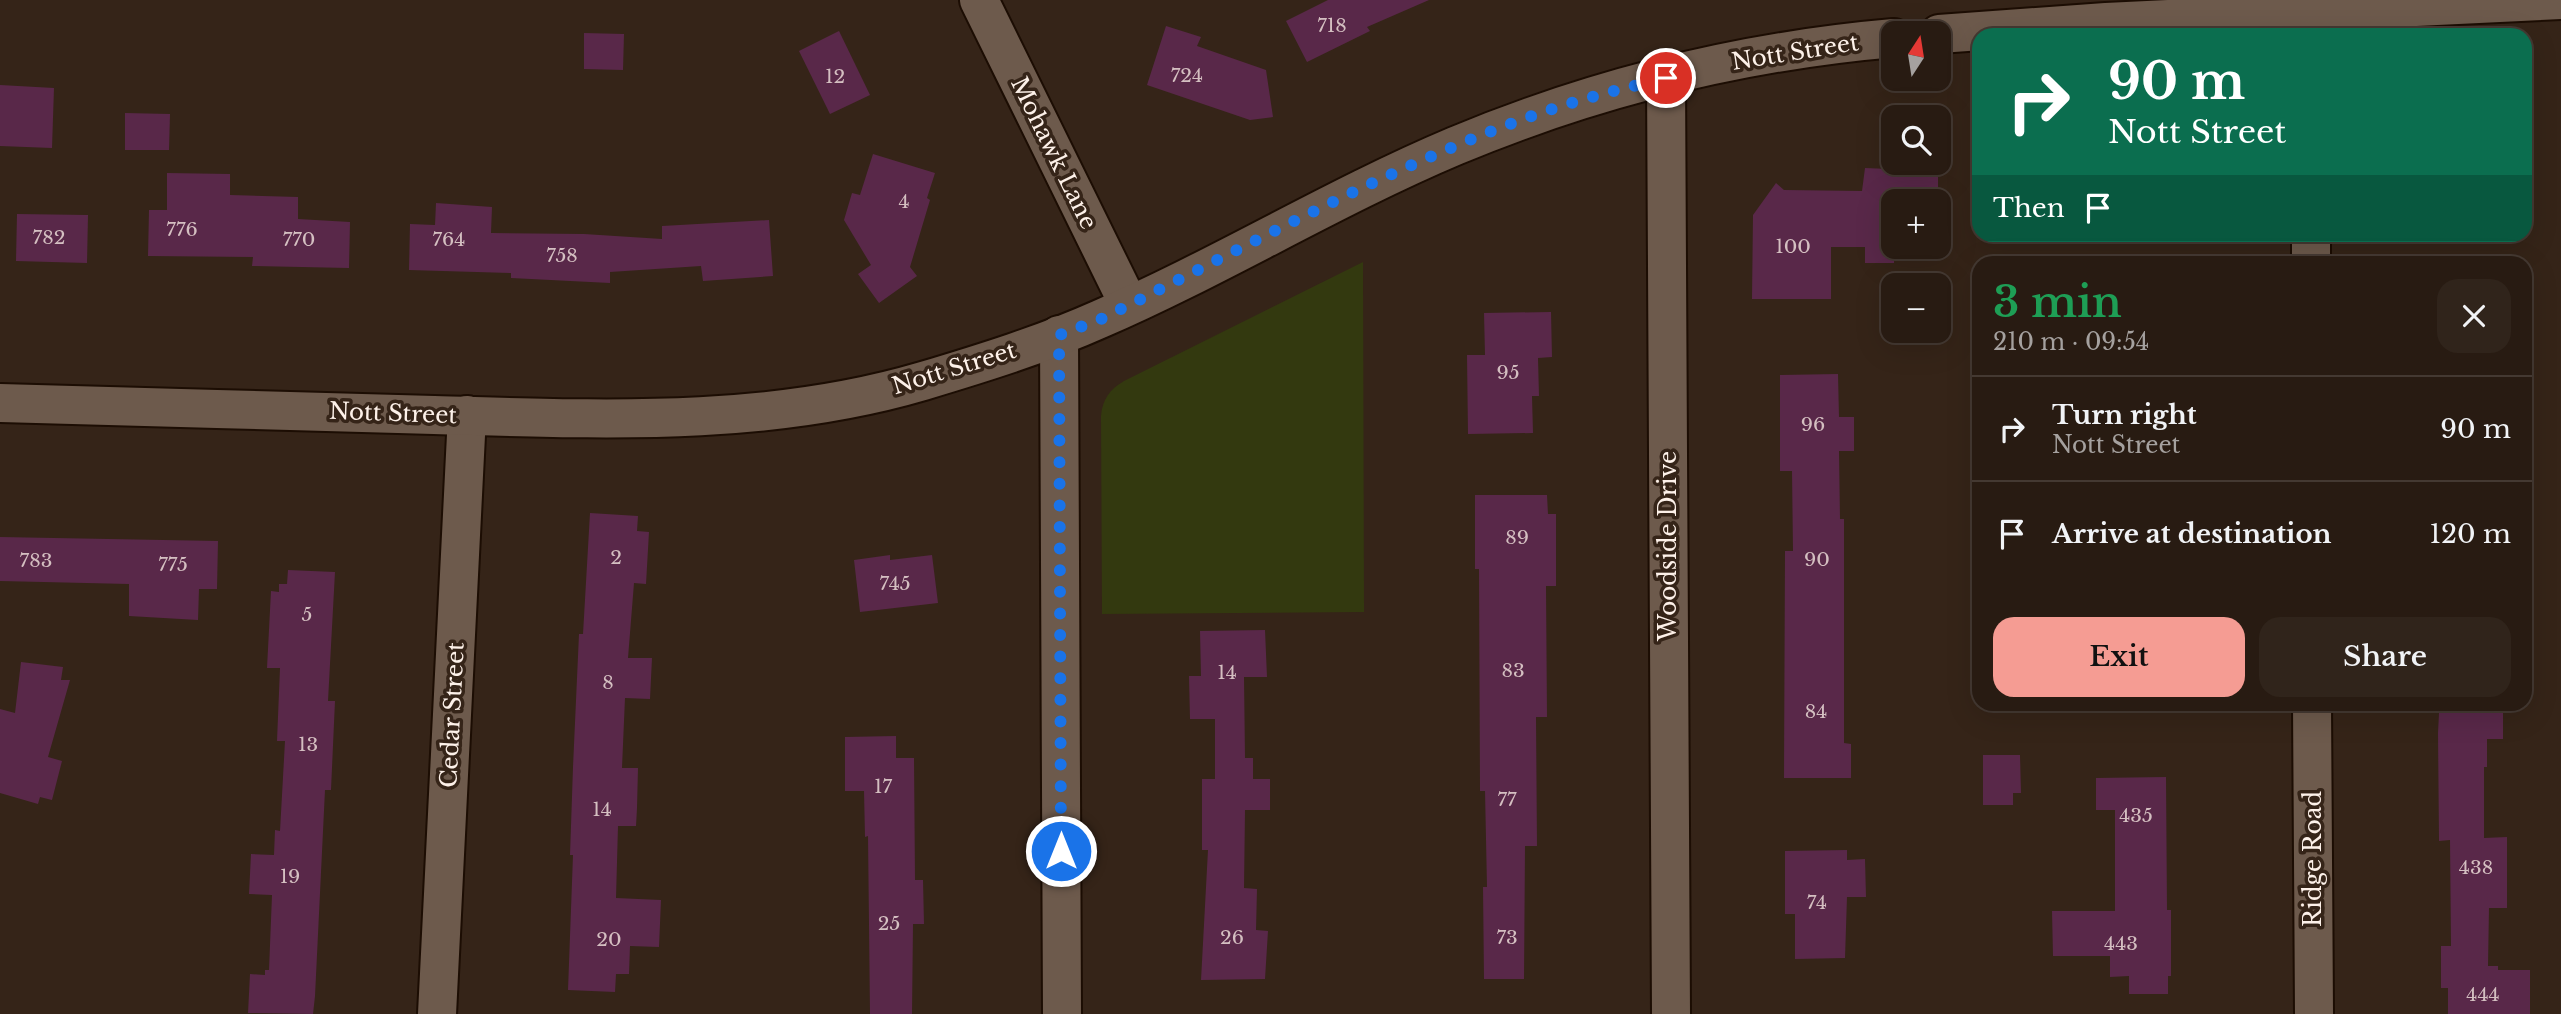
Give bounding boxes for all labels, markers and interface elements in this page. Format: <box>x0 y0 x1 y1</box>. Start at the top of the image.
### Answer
house number: 718 <box>1317 14 1347 37</box>
north arrow <box>1881 21 1951 91</box>
map controls <box>1881 21 1951 343</box>
street label: Nott Street <box>1729 28 1861 76</box>
pin <box>1636 48 1696 108</box>
text: 90 m <box>2108 51 2245 112</box>
icon: right <box>1993 56 2084 147</box>
icon: arrive <box>1647 59 1685 97</box>
house number: 724 <box>1171 64 1203 87</box>
house number: 12 <box>825 65 845 88</box>
street label: Mohawk Lane <box>1005 72 1103 234</box>
button: search <box>1881 105 1951 175</box>
text: Nott Street <box>2108 112 2286 152</box>
button: + <box>1881 189 1951 259</box>
icon: arrive <box>2079 189 2117 227</box>
house number: 4 <box>898 190 910 213</box>
text: Then <box>1993 192 2065 224</box>
house number: 776 <box>166 218 198 241</box>
house number: 782 <box>33 226 65 249</box>
house number: 770 <box>283 228 315 251</box>
house number: 764 <box>433 228 465 251</box>
house number: 100 <box>1775 235 1811 258</box>
house number: 758 <box>546 244 578 267</box>
button: − <box>1881 273 1951 343</box>
text: 3 min <box>1993 276 2122 328</box>
button: close <box>2437 279 2511 353</box>
text: 210 m · 09:54 <box>1993 328 2149 356</box>
street label: Nott Street <box>889 336 1020 400</box>
house number: 95 <box>1496 361 1520 384</box>
street label: Nott Street <box>328 397 458 429</box>
text: Turn right <box>2052 399 2197 431</box>
icon: right <box>1993 410 2031 448</box>
house number: 96 <box>1801 413 1825 436</box>
text: 90 m <box>2440 413 2511 445</box>
text: Nott Street <box>2052 431 2180 459</box>
street label: Woodside Drive <box>1654 451 1682 642</box>
icon: arrive <box>1993 515 2031 553</box>
text: Arrive at destination <box>2052 518 2332 550</box>
text: 120 m <box>2429 518 2511 550</box>
house number: 89 <box>1505 526 1529 549</box>
house number: 2 <box>610 546 622 569</box>
house number: 90 <box>1804 548 1830 571</box>
house number: 783 <box>20 549 52 572</box>
house number: 775 <box>158 553 188 576</box>
house number: 745 <box>879 572 911 595</box>
house number: 5 <box>302 603 312 626</box>
button: Exit <box>1993 617 2245 697</box>
button: Share <box>2259 617 2511 697</box>
street label: Cedar Street <box>434 641 470 789</box>
house number: 83 <box>1501 659 1525 682</box>
house number: 14 <box>1217 661 1237 684</box>
house number: 8 <box>602 671 614 694</box>
house number: 84 <box>1805 700 1827 723</box>
house number: 13 <box>298 733 318 756</box>
house number: 17 <box>874 775 892 798</box>
house number: 77 <box>1497 788 1517 811</box>
street label: Ridge Road <box>2299 791 2327 927</box>
house number: 14 <box>592 798 612 821</box>
house number: 435 <box>2119 804 2153 827</box>
position arrow <box>1024 814 1098 888</box>
house number: 438 <box>2459 856 2493 879</box>
house number: 19 <box>280 865 300 888</box>
house number: 74 <box>1807 891 1827 914</box>
house number: 25 <box>878 912 900 935</box>
house number: 26 <box>1220 926 1244 949</box>
house number: 73 <box>1496 926 1518 949</box>
house number: 20 <box>596 928 622 951</box>
house number: 443 <box>2104 932 2138 955</box>
house number: 444 <box>2466 983 2500 1006</box>

